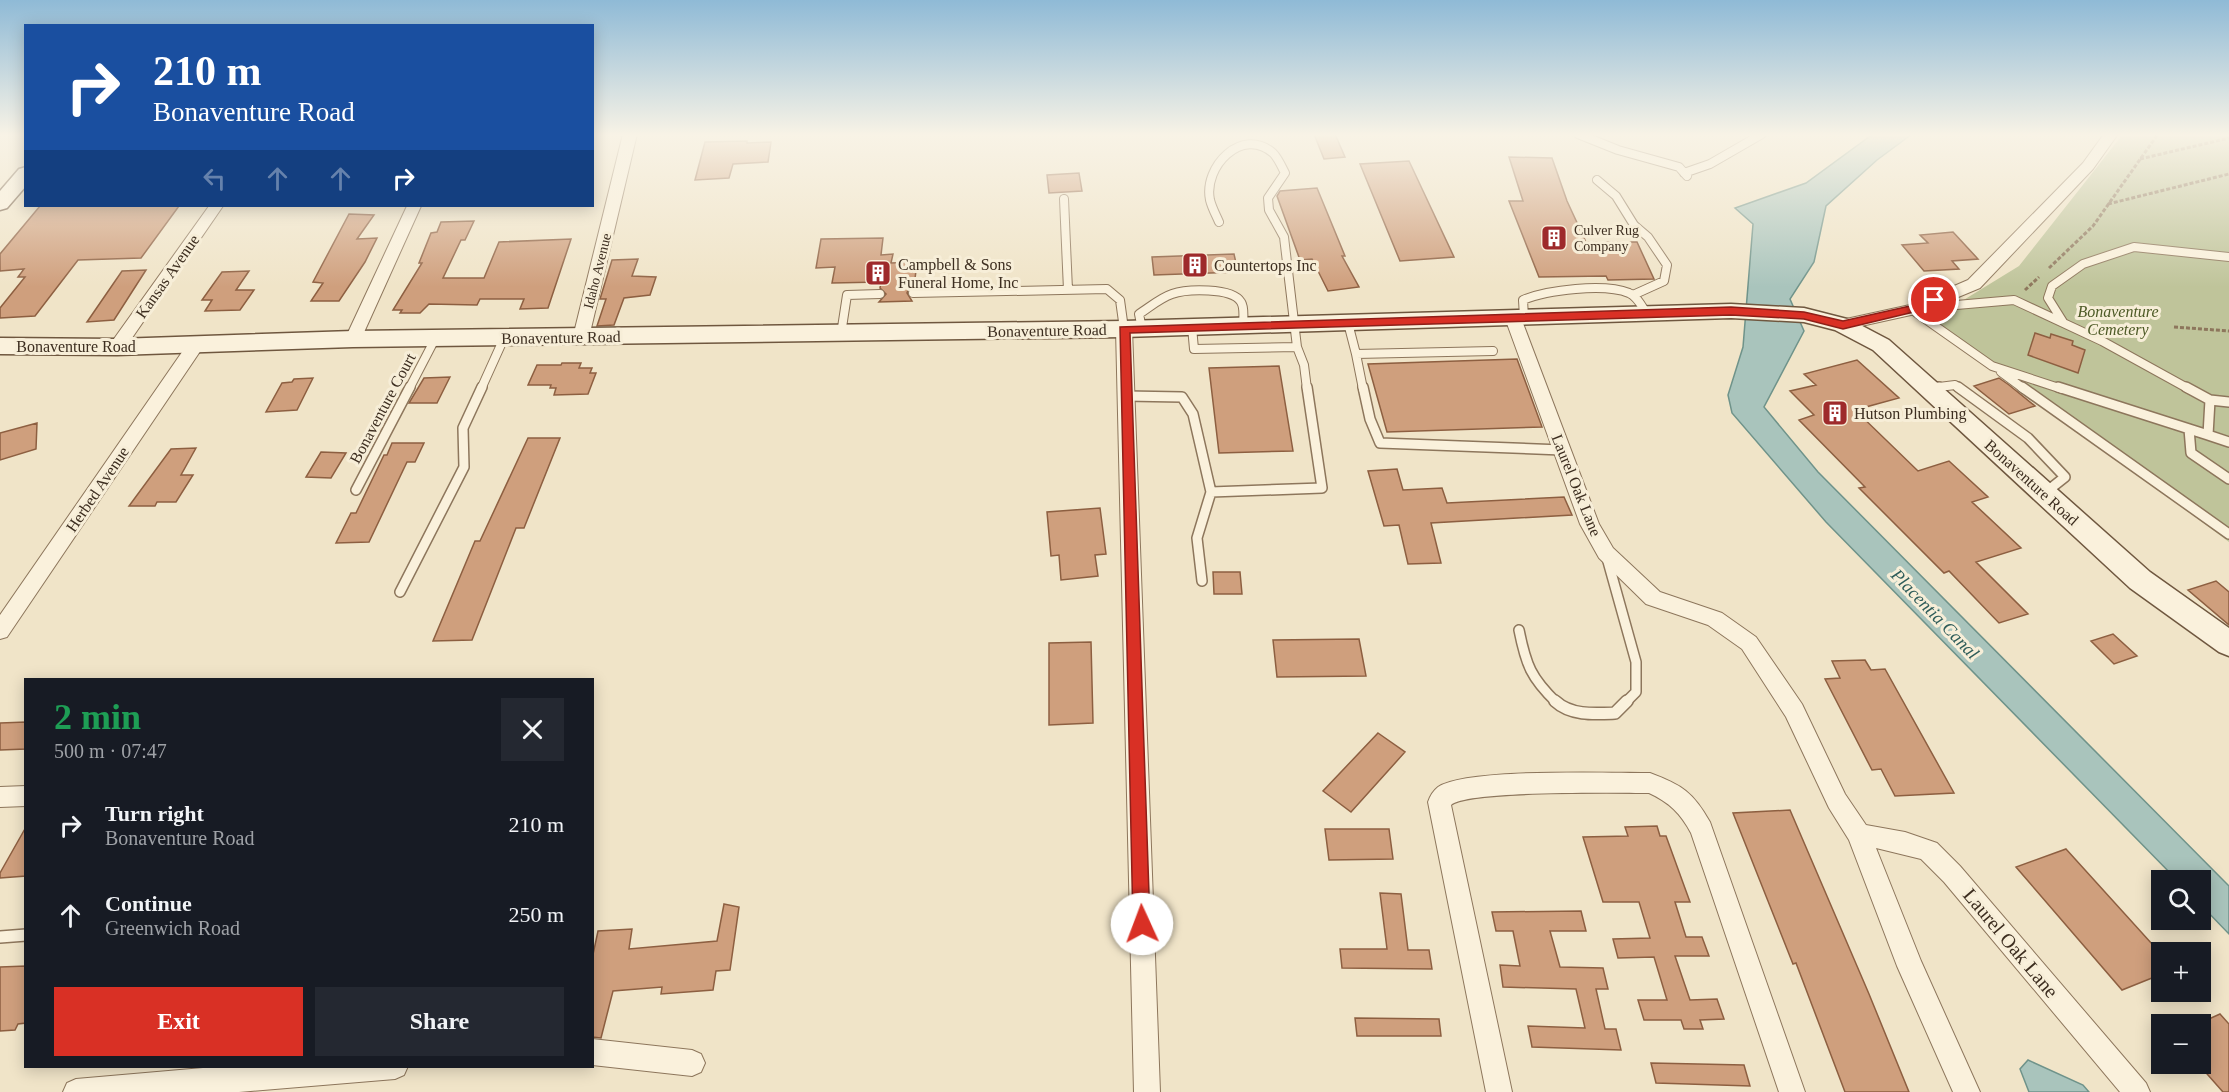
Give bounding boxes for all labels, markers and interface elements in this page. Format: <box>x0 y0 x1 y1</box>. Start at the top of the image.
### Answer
icon: right <box>54 48 132 126</box>
text: 210 m <box>153 48 262 94</box>
text: Bonaventure Road <box>153 97 355 127</box>
icon: left <box>198 162 231 195</box>
icon: ahead <box>261 162 294 195</box>
icon: ahead <box>324 162 357 195</box>
icon: right <box>387 162 420 195</box>
building icon: Culver Rug Company <box>1539 223 1569 253</box>
place label: Culver Rug Company <box>1574 223 1639 254</box>
street label: Kansas Avenue <box>132 231 202 321</box>
street label: Idaho Avenue <box>581 232 614 310</box>
building icon: Countertops Inc <box>1180 250 1210 280</box>
place label: Campbell & Sons Funeral Home, Inc <box>898 256 1018 291</box>
place label: Countertops Inc <box>1214 257 1317 275</box>
building icon: Campbell & Sons Funeral Home, Inc <box>863 258 893 288</box>
pin <box>1908 274 1959 325</box>
icon: arrive <box>1917 283 1950 316</box>
park label: Bonaventure Cemetery <box>2077 303 2159 339</box>
street label: Bonaventure Road <box>987 321 1107 340</box>
street label: Bonaventure Road <box>501 328 621 347</box>
street label: Bonaventure Road <box>16 338 136 355</box>
street label: Bonaventure Court <box>346 350 419 466</box>
building icon: Hutson Plumbing <box>1820 398 1850 428</box>
place label: Hutson Plumbing <box>1854 405 1966 423</box>
street label: Laurel Oak Lane <box>1548 432 1605 539</box>
street label: Bonaventure Road <box>1982 436 2082 529</box>
street label: Herbed Avenue <box>63 444 132 535</box>
water label: Placentia Canal <box>1886 564 1983 663</box>
text: 2 min <box>54 697 141 737</box>
button: close <box>501 698 564 761</box>
text: 500 m · 07:47 <box>54 740 167 762</box>
text: Turn right <box>105 801 204 826</box>
icon: right <box>54 809 87 842</box>
text: 210 m <box>508 812 564 837</box>
text: Bonaventure Road <box>105 827 254 849</box>
map controls <box>2151 870 2211 1074</box>
button: search <box>2151 870 2211 930</box>
street label: Laurel Oak Lane <box>1959 884 2063 1002</box>
text: Continue <box>105 891 192 916</box>
position arrow <box>1110 892 1174 956</box>
icon: ahead <box>54 899 87 932</box>
text: 250 m <box>508 902 564 927</box>
text: Greenwich Road <box>105 917 240 939</box>
button: + <box>2151 942 2211 1002</box>
button: Exit <box>54 987 303 1056</box>
button: Share <box>315 987 564 1056</box>
button: − <box>2151 1014 2211 1074</box>

